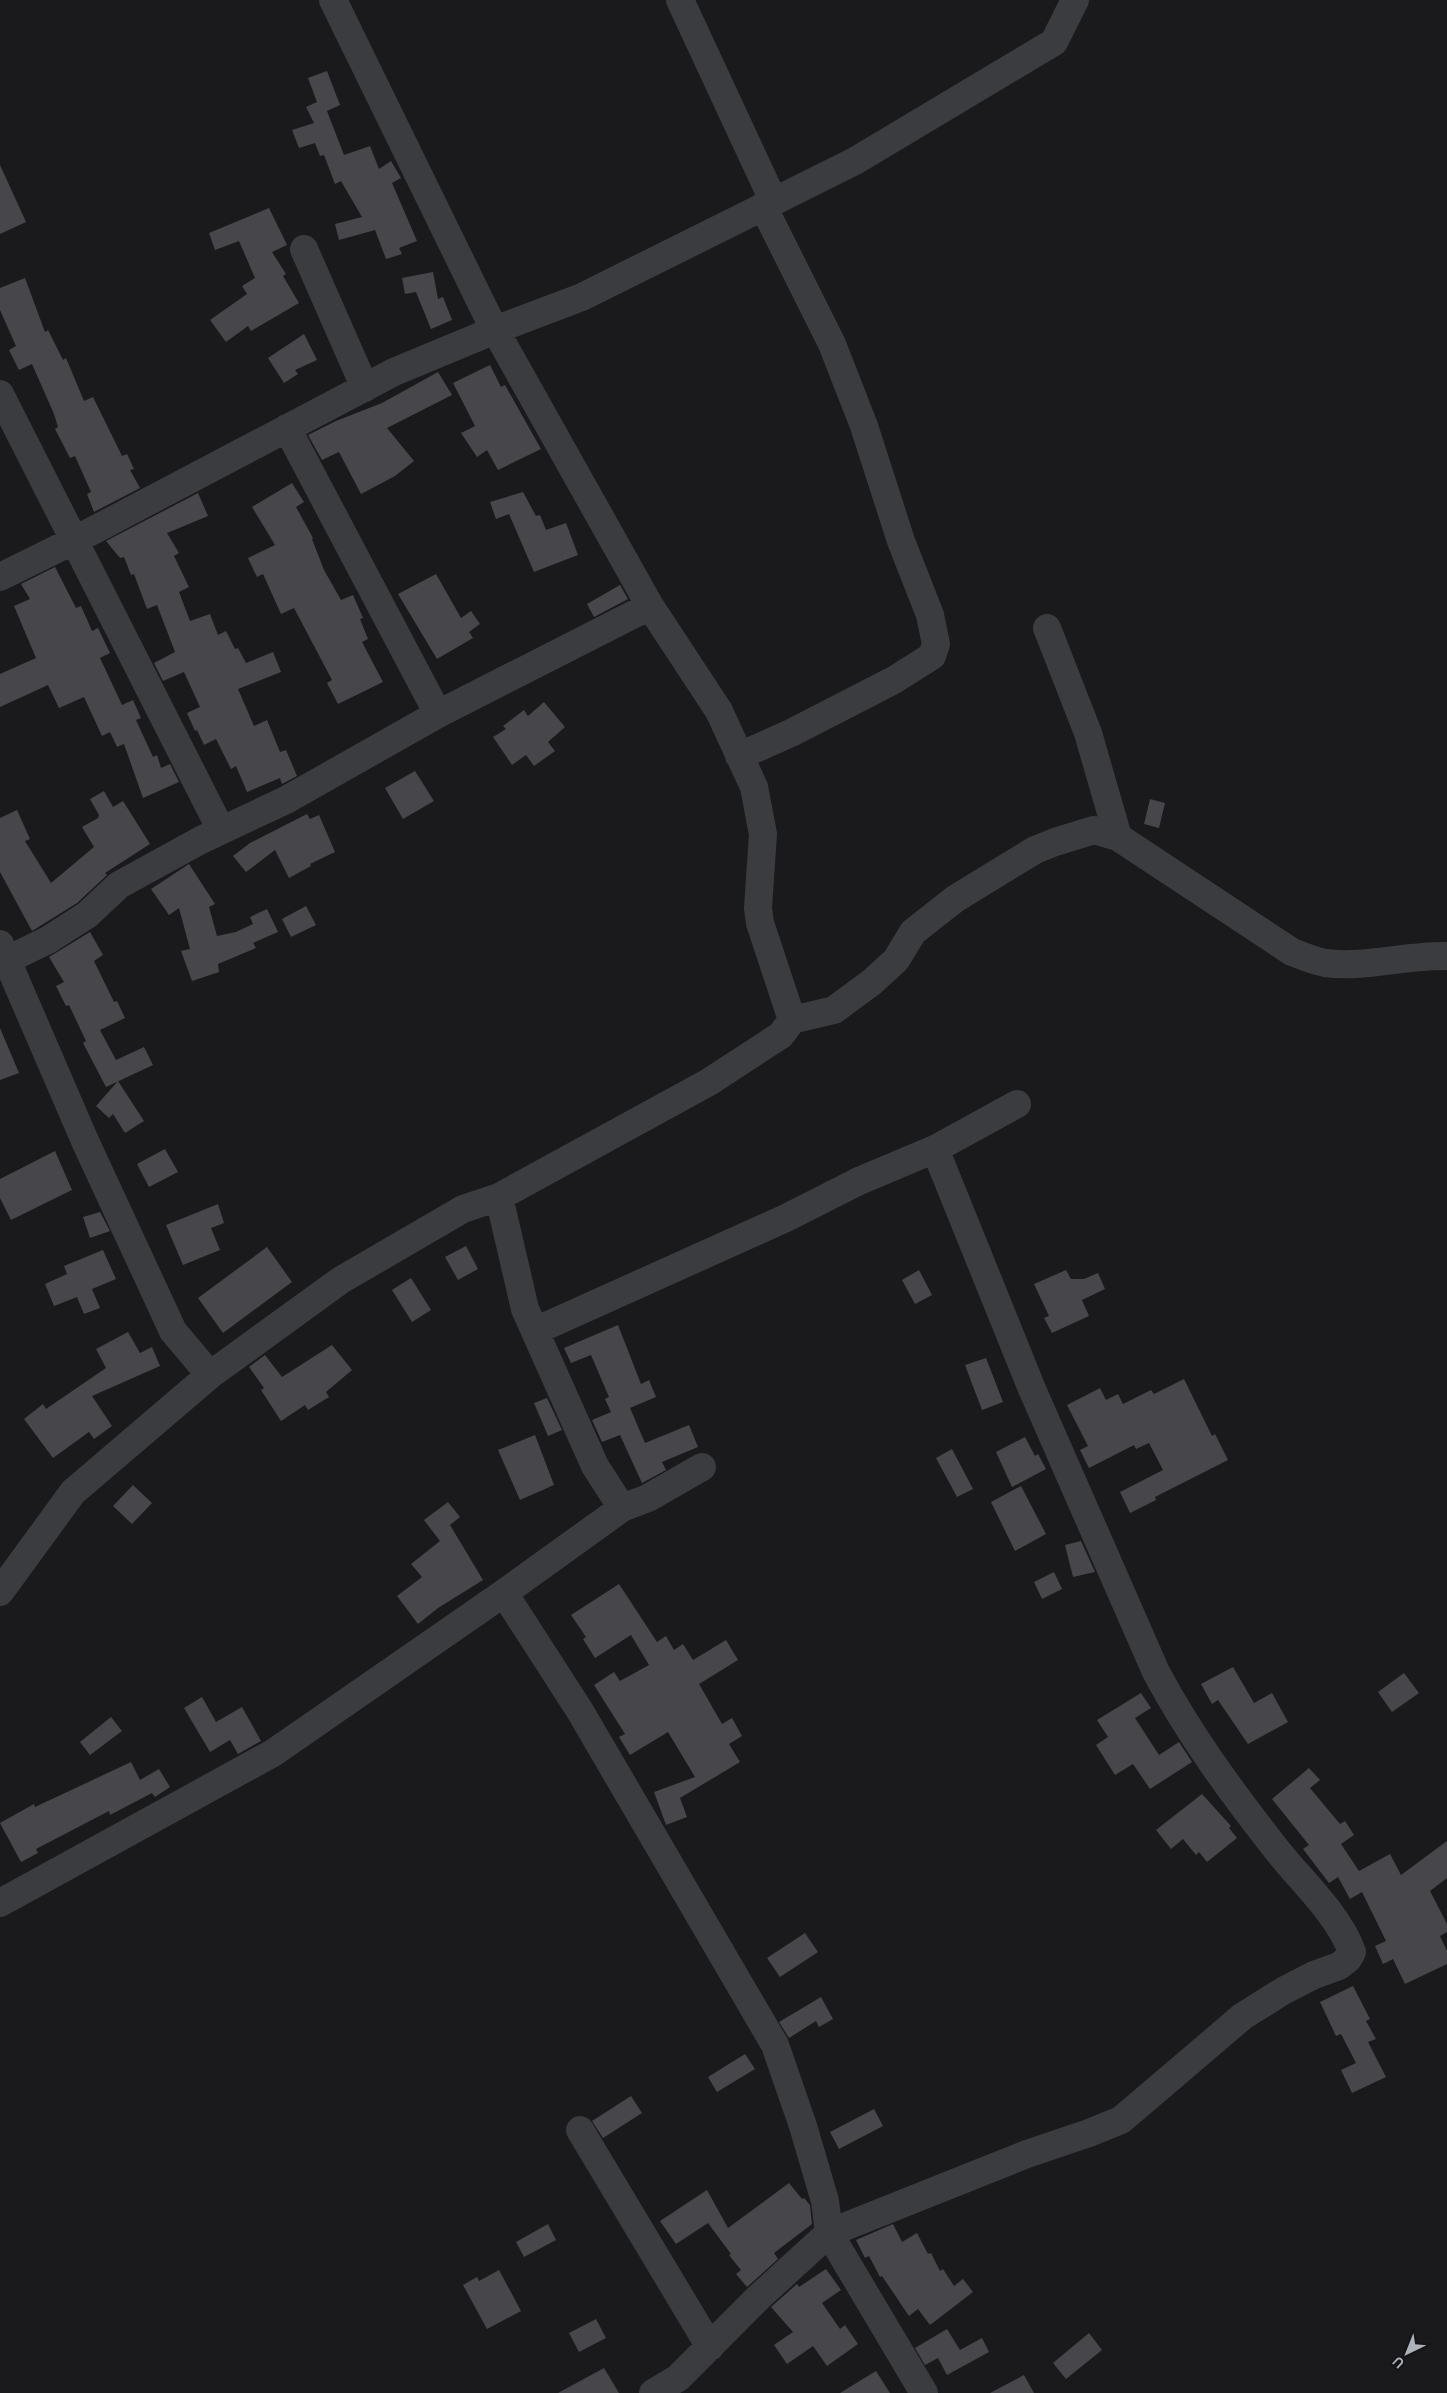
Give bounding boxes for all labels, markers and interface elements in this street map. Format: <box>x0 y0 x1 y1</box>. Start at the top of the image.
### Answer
north arrow <box>1382 2328 1432 2378</box>
text: U <box>1390 2352 1409 2371</box>

